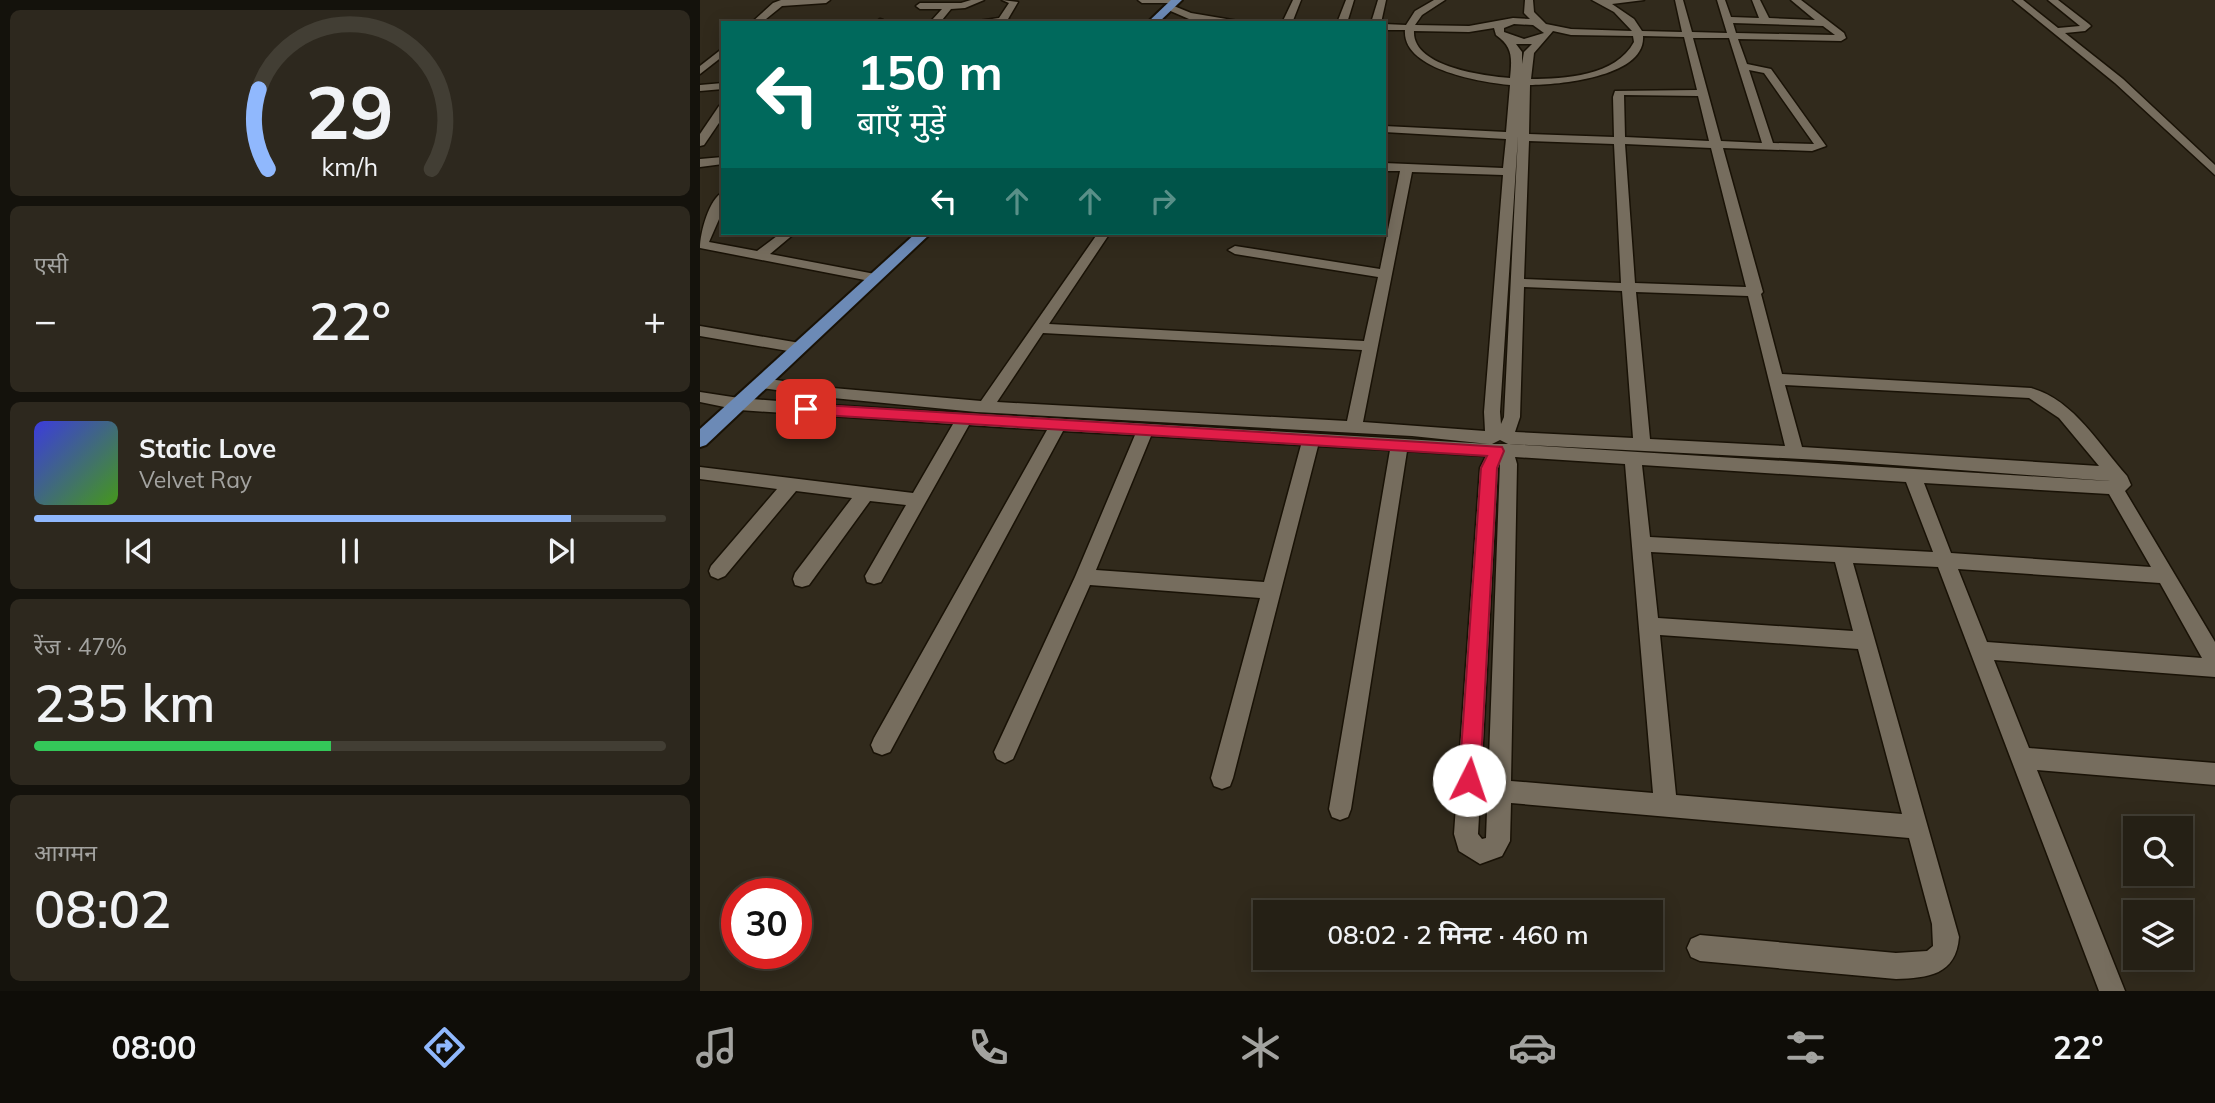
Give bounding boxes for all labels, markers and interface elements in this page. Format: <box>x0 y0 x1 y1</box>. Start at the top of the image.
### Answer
text: 150 m <box>857 41 1003 102</box>
icon: left <box>742 49 833 140</box>
text: 29 <box>306 66 394 157</box>
text: बाएँ मुड़ें <box>857 102 946 142</box>
text: km/h <box>322 151 378 182</box>
icon: left <box>925 182 963 220</box>
icon: ahead <box>998 182 1036 220</box>
icon: ahead <box>1071 182 1109 220</box>
icon: right <box>1144 182 1182 220</box>
text: एसी <box>34 250 68 279</box>
text: 22° <box>309 288 391 353</box>
text: − <box>34 296 57 344</box>
text: + <box>643 296 666 344</box>
pin <box>776 379 836 439</box>
icon: arrive <box>787 390 825 428</box>
text: Static Love <box>139 432 276 465</box>
text: Velvet Ray <box>139 465 252 494</box>
icon: previous <box>120 532 158 570</box>
icon: pause <box>331 532 369 570</box>
icon: next <box>542 532 580 570</box>
text: रेंज · 47% <box>34 632 127 661</box>
text: 235 km <box>34 670 215 735</box>
position arrow <box>1432 743 1506 817</box>
map controls <box>2123 816 2193 970</box>
button: search <box>2123 816 2193 886</box>
text: आगमन <box>34 838 97 867</box>
text: 08:02 <box>34 876 171 941</box>
speed limit sign: 30 <box>721 878 812 969</box>
button: layers <box>2123 900 2193 970</box>
text: 08:02 · 2 मिनट · 460 m <box>1328 918 1588 951</box>
icon: directions <box>420 1023 469 1072</box>
icon: music <box>692 1023 741 1072</box>
icon: phone <box>964 1023 1013 1072</box>
icon: climate <box>1236 1023 1285 1072</box>
icon: car <box>1508 1023 1557 1072</box>
icon: filters <box>1781 1023 1830 1072</box>
text: 08:00 <box>112 1027 196 1067</box>
text: 22° <box>2053 1027 2103 1067</box>

